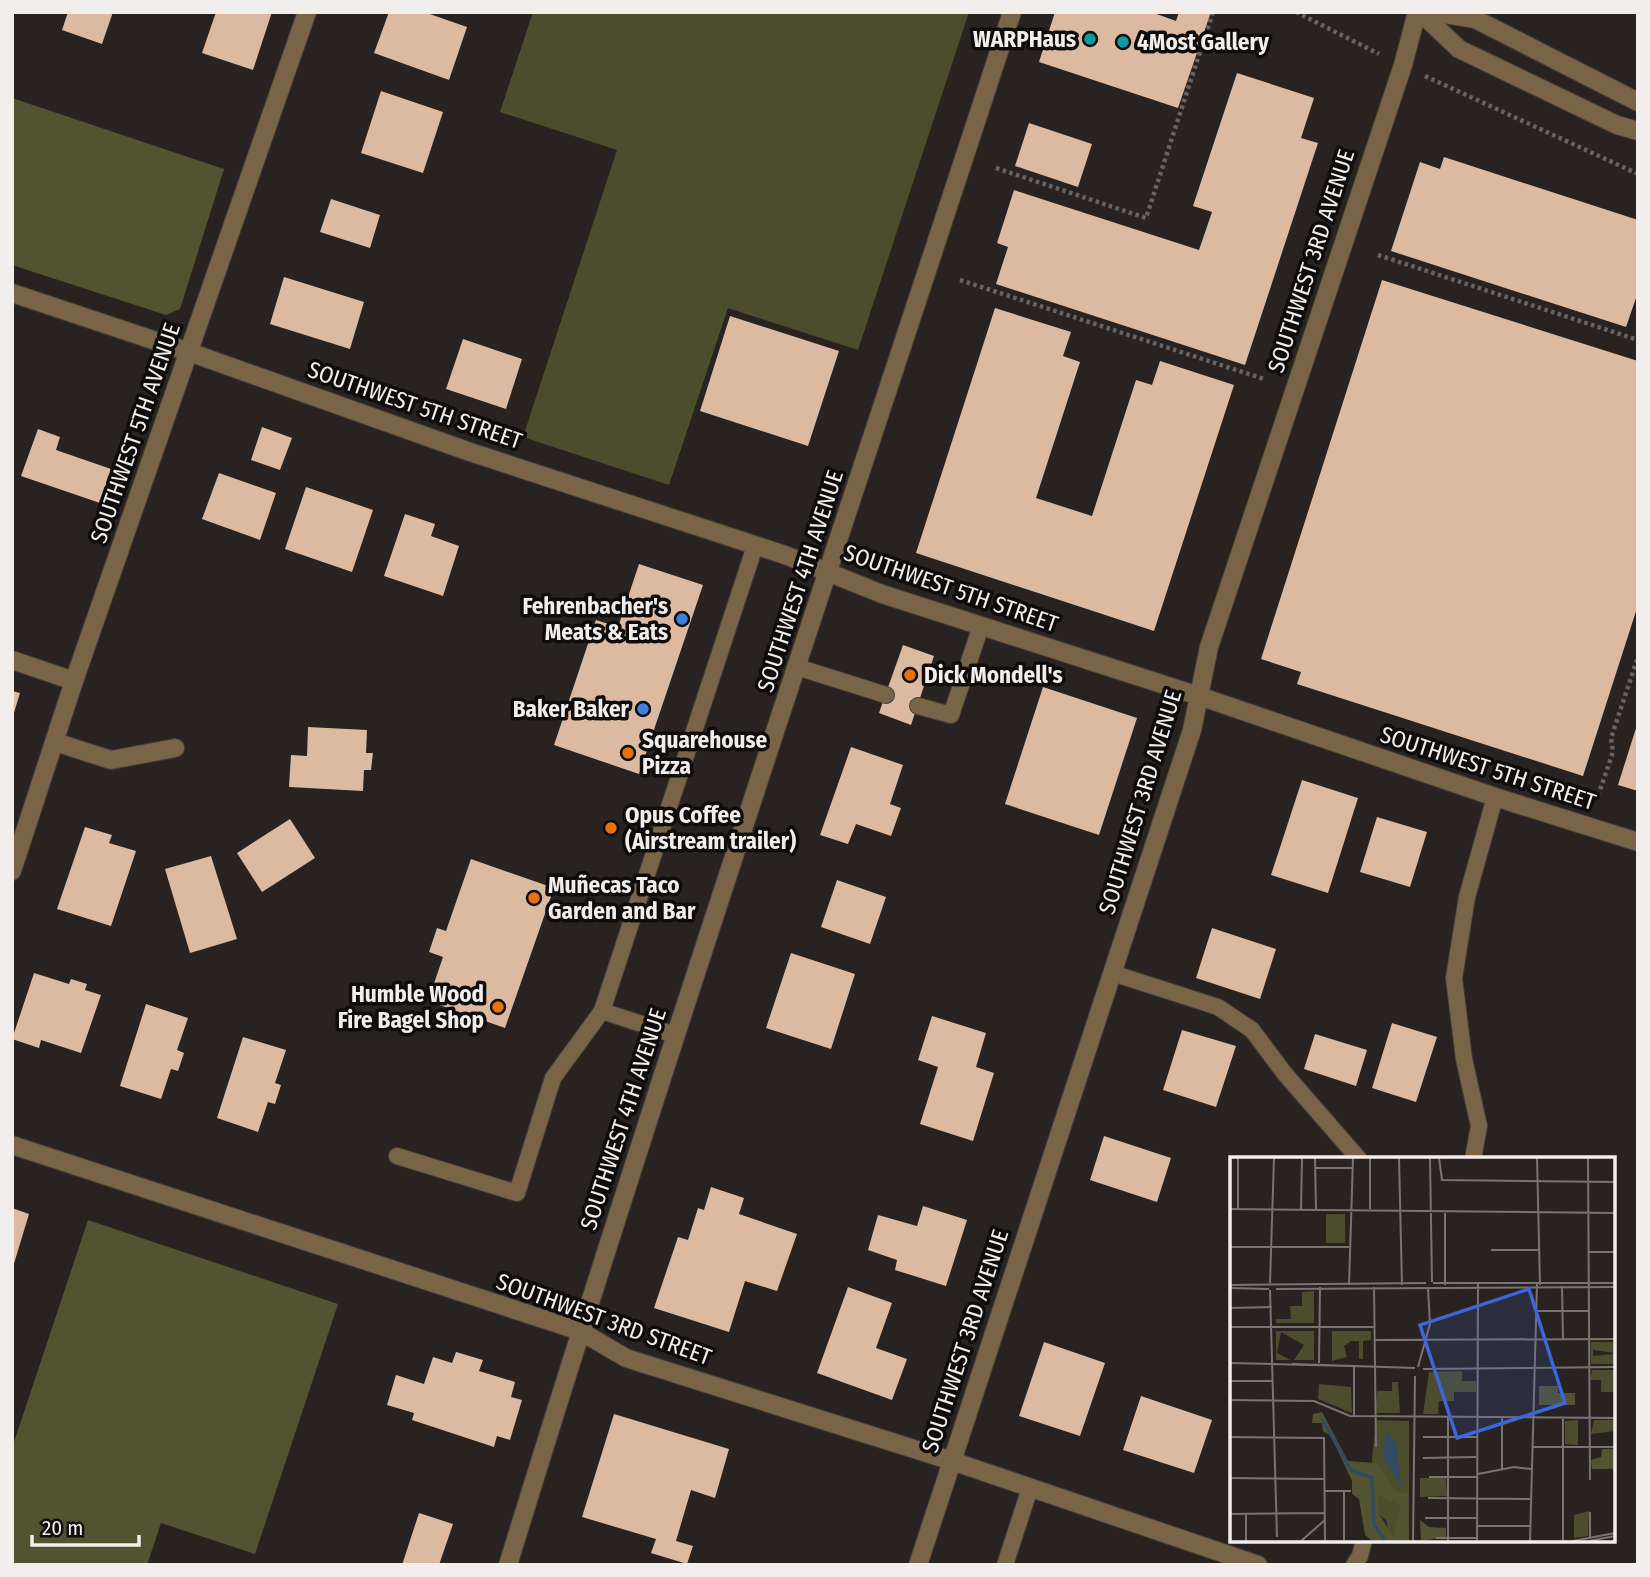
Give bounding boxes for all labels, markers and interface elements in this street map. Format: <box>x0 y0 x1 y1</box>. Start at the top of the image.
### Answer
place label: WARPHaus <box>973 25 1076 53</box>
place label: 4Most Gallery <box>1137 28 1270 56</box>
marker: WARPHaus <box>1082 31 1098 47</box>
marker: 4Most Gallery <box>1115 34 1131 50</box>
street label: SOUTHWEST 3RD AVENUE <box>1262 146 1360 376</box>
street label: SOUTHWEST 5TH AVENUE <box>84 319 186 547</box>
street label: SOUTHWEST 5TH STREET <box>304 355 526 455</box>
street label: SOUTHWEST 4TH AVENUE <box>751 467 849 695</box>
street label: SOUTHWEST 5TH STREET <box>840 538 1062 638</box>
place label: Fehrenbacher's Meats & Eats <box>522 592 668 646</box>
marker: Fehrenbacher's Meats & Eats <box>674 611 690 627</box>
place label: Dick Mondell's <box>924 661 1062 689</box>
marker: Dick Mondell's <box>902 667 918 683</box>
street label: SOUTHWEST 3RD AVENUE <box>1093 687 1187 917</box>
place label: Baker Baker <box>513 695 630 723</box>
marker: Baker Baker <box>635 701 651 717</box>
street label: SOUTHWEST 5TH STREET <box>1377 720 1599 816</box>
place label: Squarehouse Pizza <box>642 726 768 780</box>
marker: Squarehouse Pizza <box>620 745 636 761</box>
place label: Opus Coffee (Airstream trailer) <box>625 801 796 855</box>
marker: Opus Coffee (Airstream trailer) <box>603 820 619 836</box>
place label: Muñecas Taco Garden and Bar <box>548 871 696 925</box>
marker: Muñecas Taco Garden and Bar <box>526 890 542 906</box>
place label: Humble Wood Fire Bagel Shop <box>338 980 484 1034</box>
marker: Humble Wood Fire Bagel Shop <box>490 999 506 1015</box>
street label: SOUTHWEST 4TH AVENUE <box>574 1005 672 1233</box>
inset map <box>1230 1157 1615 1542</box>
street label: SOUTHWEST 3RD AVENUE <box>916 1226 1014 1456</box>
street label: SOUTHWEST 3RD STREET <box>493 1267 716 1371</box>
scale bar <box>32 1504 138 1548</box>
text: 20 m <box>42 1515 83 1541</box>

